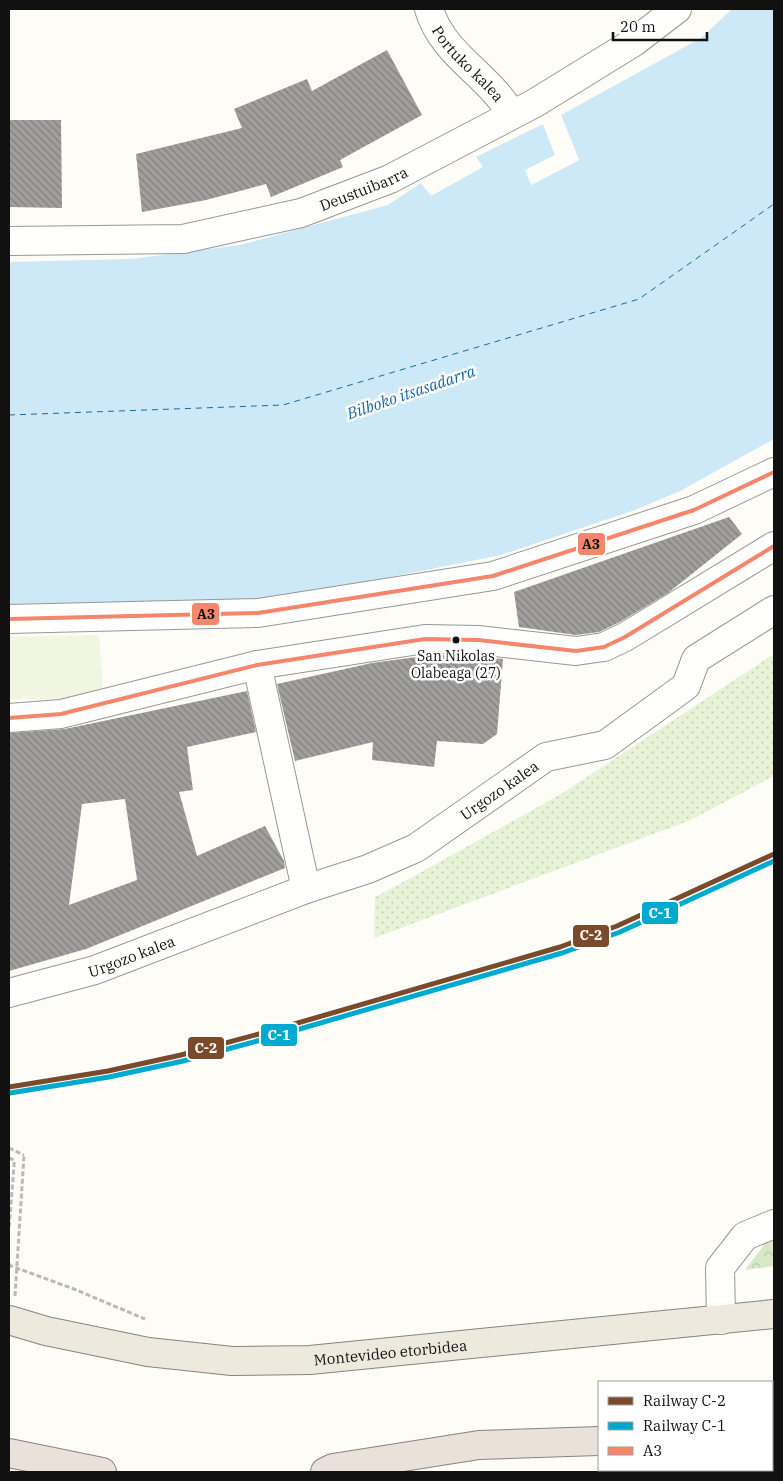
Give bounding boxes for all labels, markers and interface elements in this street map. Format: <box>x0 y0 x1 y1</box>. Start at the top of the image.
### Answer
scale bar <box>613 10 707 42</box>
text: 20 m <box>620 17 656 36</box>
street label: Portuko kalea <box>428 22 509 105</box>
street label: Deustuibarra <box>317 162 411 215</box>
water label: Bilboko itsasadarra <box>343 361 478 424</box>
line badge: A3 <box>577 532 606 556</box>
text: A3 <box>582 535 600 553</box>
line badge: A3 <box>191 602 220 626</box>
text: A3 <box>197 605 215 623</box>
marker: San Nikolas Olabeaga (27) <box>451 635 461 645</box>
place label: San Nikolas Olabeaga (27) <box>411 647 501 682</box>
street label: Urgozo kalea <box>456 756 542 824</box>
line badge: C-1 <box>641 901 679 925</box>
text: C-1 <box>648 904 672 922</box>
line badge: C-2 <box>572 924 610 948</box>
text: C-2 <box>579 926 603 944</box>
street label: Urgozo kalea <box>86 931 177 981</box>
line badge: C-1 <box>260 1023 298 1047</box>
text: C-1 <box>267 1026 291 1044</box>
line badge: C-2 <box>187 1036 225 1060</box>
text: C-2 <box>194 1039 218 1057</box>
street label: Montevideo etorbidea <box>313 1335 468 1369</box>
legend <box>598 1381 773 1471</box>
text: Railway C-2 <box>643 1391 726 1410</box>
text: Railway C-1 <box>643 1416 726 1435</box>
text: A3 <box>643 1441 662 1460</box>

